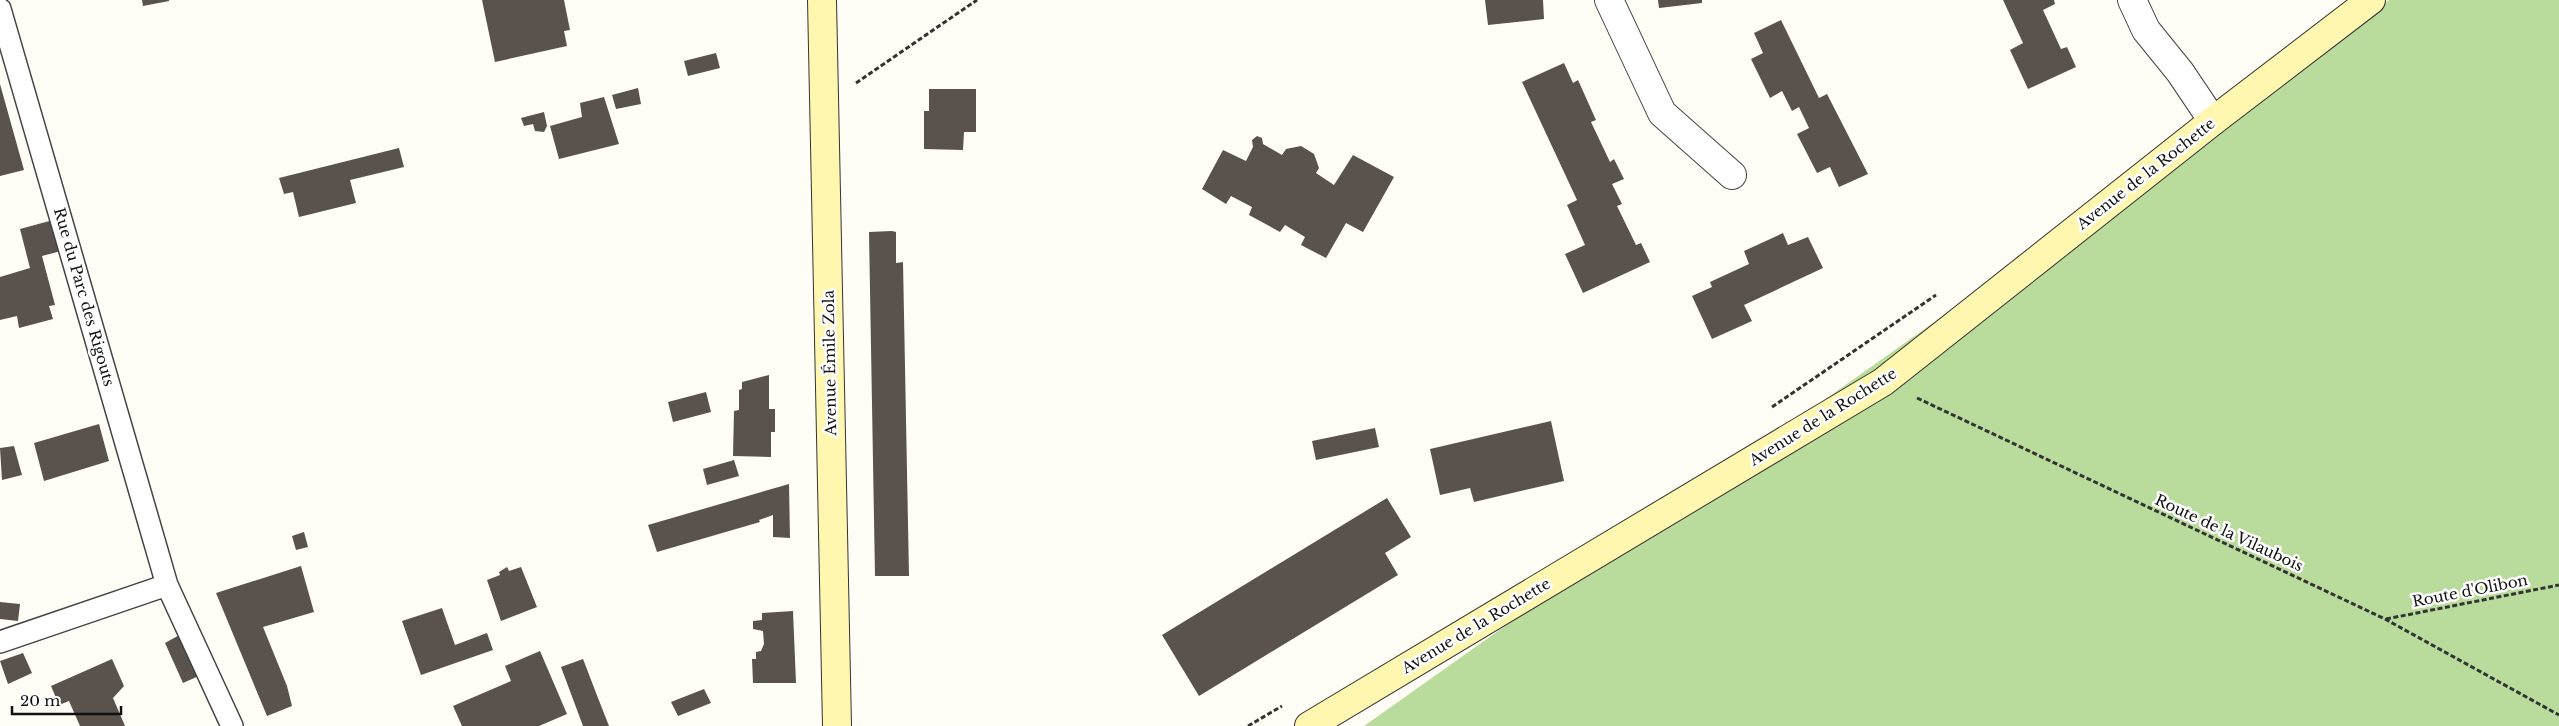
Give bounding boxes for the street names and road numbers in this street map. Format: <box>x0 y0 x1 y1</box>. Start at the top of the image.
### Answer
street label: Avenue de la Rochette <box>2072 114 2219 234</box>
street label: Rue du Parc des Rigouts <box>50 205 119 389</box>
street label: Avenue Émile Zola <box>819 289 840 437</box>
street label: Avenue de la Rochette <box>1745 363 1900 470</box>
street label: Route de la Vilaubois <box>2152 490 2307 575</box>
street label: Route d'Olibon <box>2411 570 2529 611</box>
street label: Avenue de la Rochette <box>1397 574 1554 678</box>

